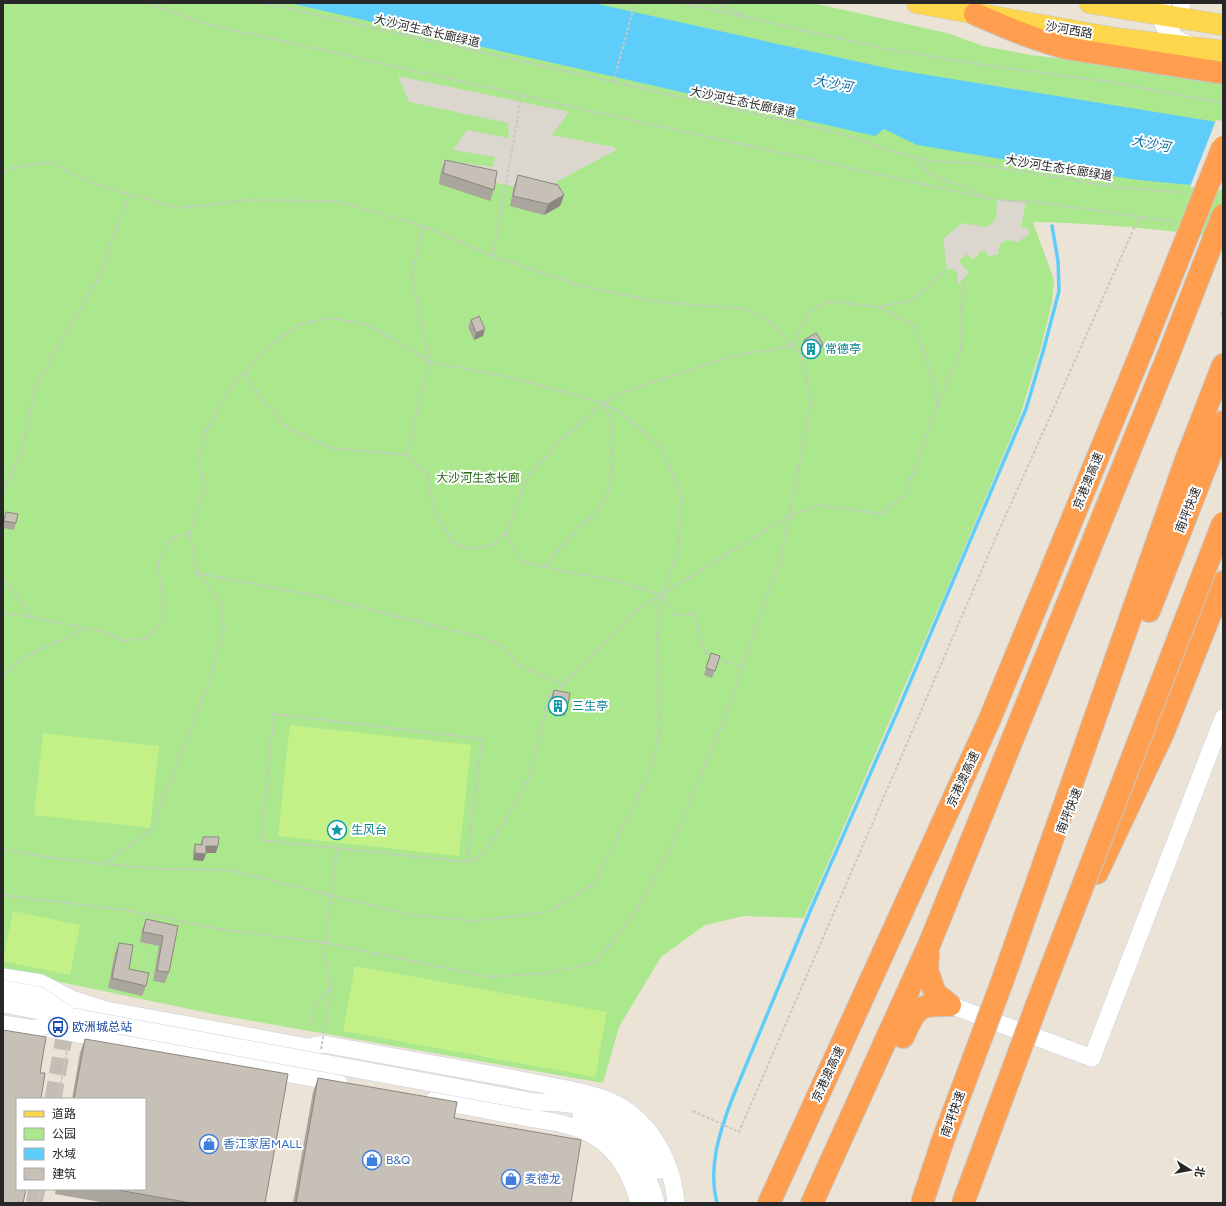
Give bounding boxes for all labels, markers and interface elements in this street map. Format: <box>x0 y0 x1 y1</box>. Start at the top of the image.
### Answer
street label: 大沙河生态长廊绿道 <box>373 12 481 50</box>
street label: 沙河西路 <box>1044 19 1094 41</box>
water label: 大沙河 <box>812 72 856 95</box>
street label: 大沙河生态长廊绿道 <box>689 84 797 120</box>
water label: 大沙河 <box>1130 132 1174 155</box>
street label: 大沙河生态长廊绿道 <box>1005 153 1113 183</box>
building icon: 常德亭 <box>800 338 822 360</box>
place label: 常德亭 <box>825 342 861 356</box>
street label: 京港澳高速 <box>1070 451 1106 511</box>
park label: 大沙河生态长廊 <box>436 471 520 485</box>
street label: 南坪快速 <box>1173 485 1203 535</box>
building icon: 三生亭 <box>547 695 569 717</box>
place label: 三生亭 <box>572 699 608 713</box>
street label: 京港澳高速 <box>944 749 982 809</box>
street label: 南坪快速 <box>1054 786 1084 836</box>
place icon: 生风台 <box>326 819 348 841</box>
place label: 生风台 <box>351 823 387 837</box>
bus stop icon: 欧洲城总站 <box>47 1016 69 1038</box>
place label: 欧洲城总站 <box>72 1020 132 1034</box>
street label: 京港澳高速 <box>809 1044 847 1104</box>
street label: 南坪快速 <box>938 1089 968 1139</box>
legend <box>16 1098 146 1190</box>
text: 道路 <box>52 1107 76 1121</box>
text: 公园 <box>52 1127 76 1141</box>
shop icon: 香江家居MALL <box>198 1133 220 1155</box>
place label: 香江家居MALL <box>223 1137 303 1151</box>
text: 水域 <box>52 1147 76 1161</box>
shop icon: B&Q <box>361 1149 383 1171</box>
north arrow <box>1170 1150 1210 1190</box>
place label: B&Q <box>386 1153 410 1167</box>
text: 北 <box>1192 1165 1207 1178</box>
text: 建筑 <box>52 1167 76 1181</box>
shop icon: 麦德龙 <box>500 1168 522 1190</box>
place label: 麦德龙 <box>525 1172 561 1186</box>

